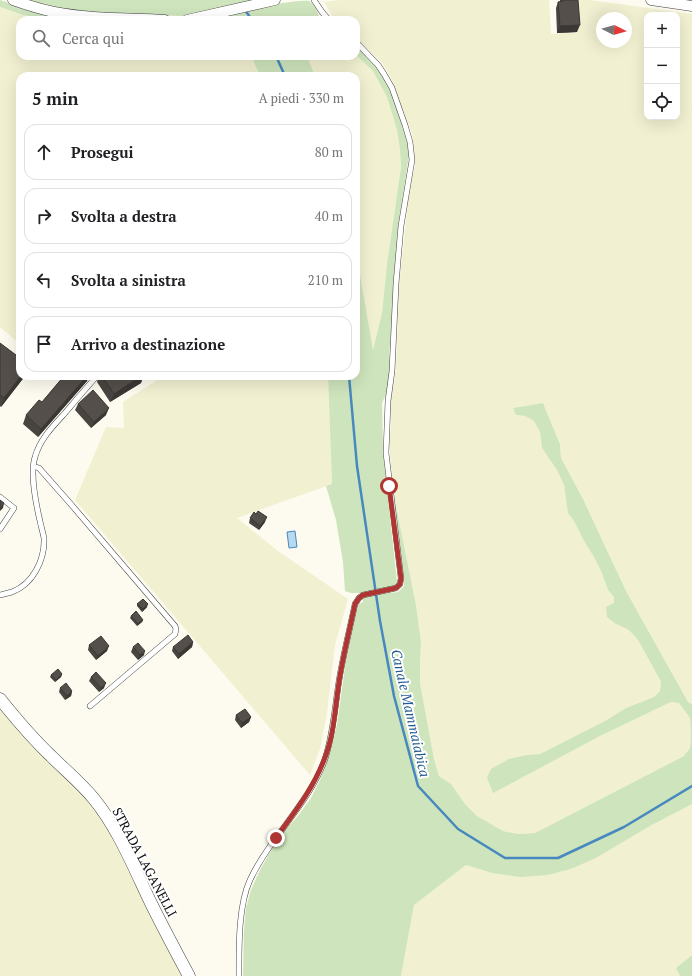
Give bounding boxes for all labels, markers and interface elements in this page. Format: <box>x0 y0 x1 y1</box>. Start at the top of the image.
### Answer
north arrow <box>596 12 632 48</box>
map controls <box>644 12 680 120</box>
button: + <box>644 12 680 48</box>
search box <box>16 16 360 60</box>
icon: search <box>30 27 52 49</box>
text: Cerca qui <box>62 28 124 48</box>
button: − <box>644 48 680 84</box>
button: locate <box>644 84 680 120</box>
text: 5 min <box>32 87 79 110</box>
text: A piedi · 330 m <box>259 89 344 107</box>
icon: ahead <box>33 141 55 163</box>
text: Prosegui <box>71 142 134 162</box>
text: 80 m <box>315 143 343 161</box>
icon: right <box>33 205 55 227</box>
text: Svolta a destra <box>71 206 177 226</box>
text: 40 m <box>315 207 343 225</box>
icon: left <box>33 269 55 291</box>
text: Svolta a sinistra <box>71 270 186 290</box>
text: 210 m <box>308 271 343 289</box>
icon: arrive <box>33 333 55 355</box>
text: Arrivo a destinazione <box>71 334 225 354</box>
route start <box>380 477 398 495</box>
water label: Canale Mammaiabica <box>387 647 435 779</box>
street label: STRADA LAGANELLI <box>109 804 181 920</box>
route end <box>267 829 285 847</box>

